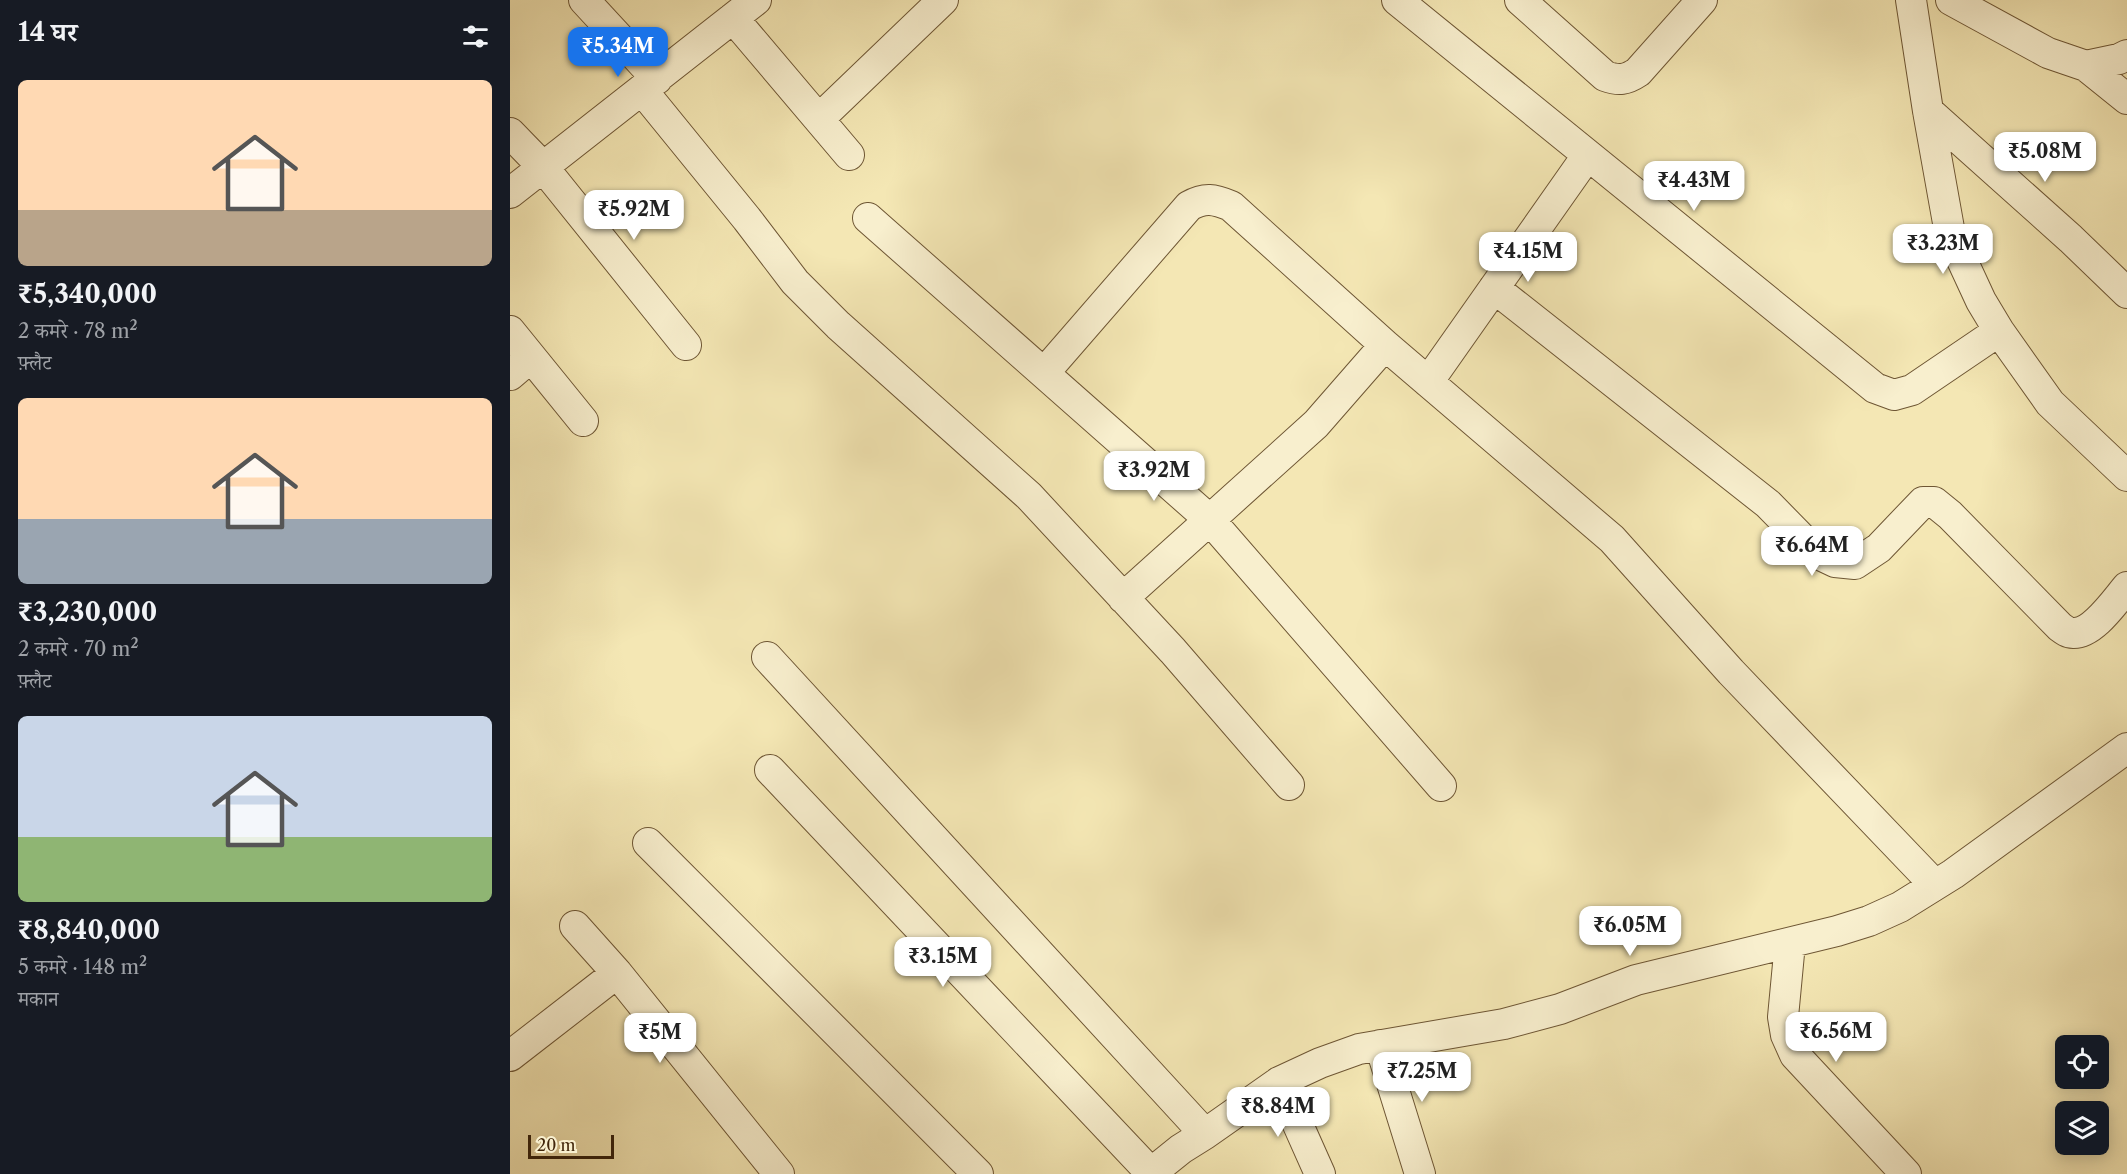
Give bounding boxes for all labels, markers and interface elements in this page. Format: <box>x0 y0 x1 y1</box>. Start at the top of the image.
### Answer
text: 14 घर <box>18 16 77 48</box>
icon: filters <box>459 20 492 53</box>
pin: ₹5.34M <box>569 27 667 78</box>
text: ₹5.34M <box>582 34 654 58</box>
icon: home <box>201 119 309 227</box>
pin: ₹5.08M <box>1996 132 2094 183</box>
text: ₹5.08M <box>2008 139 2082 163</box>
pin: ₹4.43M <box>1645 161 1743 212</box>
text: ₹4.43M <box>1657 168 1731 192</box>
pin: ₹5.92M <box>585 190 683 241</box>
text: ₹5.92M <box>598 197 670 221</box>
pin: ₹3.23M <box>1894 224 1992 275</box>
text: ₹3.23M <box>1907 231 1979 255</box>
pin: ₹4.15M <box>1479 232 1577 283</box>
text: ₹4.15M <box>1493 239 1563 263</box>
text: ₹5,340,000 <box>18 278 157 310</box>
text: 2 कमरे · 78 m² <box>18 319 138 343</box>
text: फ़्लैट <box>18 351 51 375</box>
icon: home <box>201 437 309 545</box>
pin: ₹3.92M <box>1105 451 1203 502</box>
text: ₹3.92M <box>1118 458 1190 482</box>
pin: ₹6.64M <box>1763 526 1861 577</box>
text: ₹6.64M <box>1775 533 1849 557</box>
text: ₹3,230,000 <box>18 596 157 628</box>
text: 2 कमरे · 70 m² <box>18 637 139 661</box>
text: फ़्लैट <box>18 669 51 693</box>
icon: home <box>201 755 309 863</box>
pin: ₹6.05M <box>1581 906 1679 957</box>
text: ₹6.05M <box>1593 913 1667 937</box>
text: ₹8,840,000 <box>18 914 160 946</box>
pin: ₹3.15M <box>894 937 992 988</box>
text: ₹3.15M <box>908 944 978 968</box>
text: 5 कमरे · 148 m² <box>18 955 147 979</box>
text: मकान <box>18 987 59 1011</box>
pin: ₹6.56M <box>1787 1012 1885 1063</box>
pin: ₹5M <box>631 1013 689 1064</box>
text: ₹6.56M <box>1799 1019 1873 1043</box>
text: ₹5M <box>638 1020 682 1044</box>
map controls <box>2055 1035 2109 1155</box>
button: locate <box>2055 1035 2109 1089</box>
pin: ₹7.25M <box>1373 1052 1471 1103</box>
text: ₹7.25M <box>1387 1059 1457 1083</box>
pin: ₹8.84M <box>1229 1087 1327 1138</box>
text: ₹8.84M <box>1241 1094 1315 1118</box>
button: layers <box>2055 1101 2109 1155</box>
scale bar <box>528 1132 614 1160</box>
text: 20 m <box>537 1135 576 1155</box>

